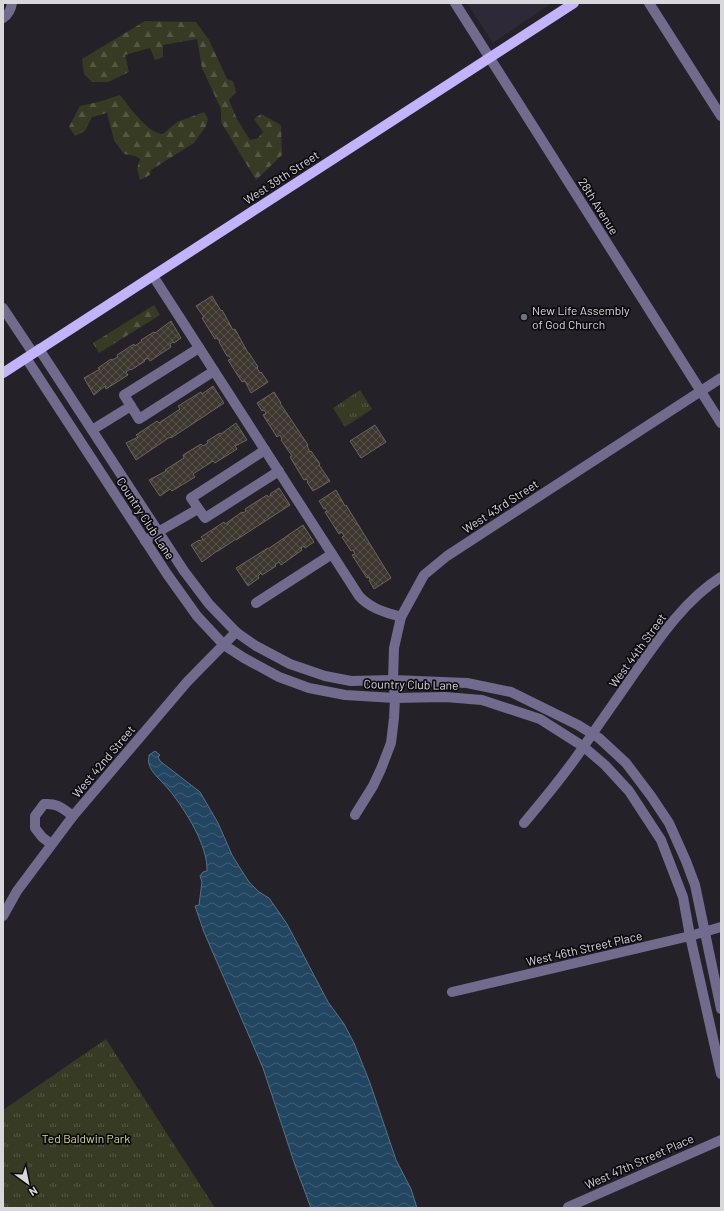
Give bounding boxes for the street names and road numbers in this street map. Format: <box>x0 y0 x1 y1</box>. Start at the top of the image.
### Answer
street label: West 39th Street <box>241 147 321 207</box>
street label: 28th Avenue <box>576 175 622 237</box>
street label: Country Club Lane <box>114 474 178 562</box>
street label: West 43rd Street <box>459 476 541 536</box>
street label: West 44th Street <box>605 610 669 690</box>
street label: Country Club Lane <box>363 676 459 692</box>
street label: West 42nd Street <box>69 722 137 800</box>
street label: West 46th Street Place <box>525 928 643 968</box>
street label: West 47th Street Place <box>582 1131 696 1191</box>

